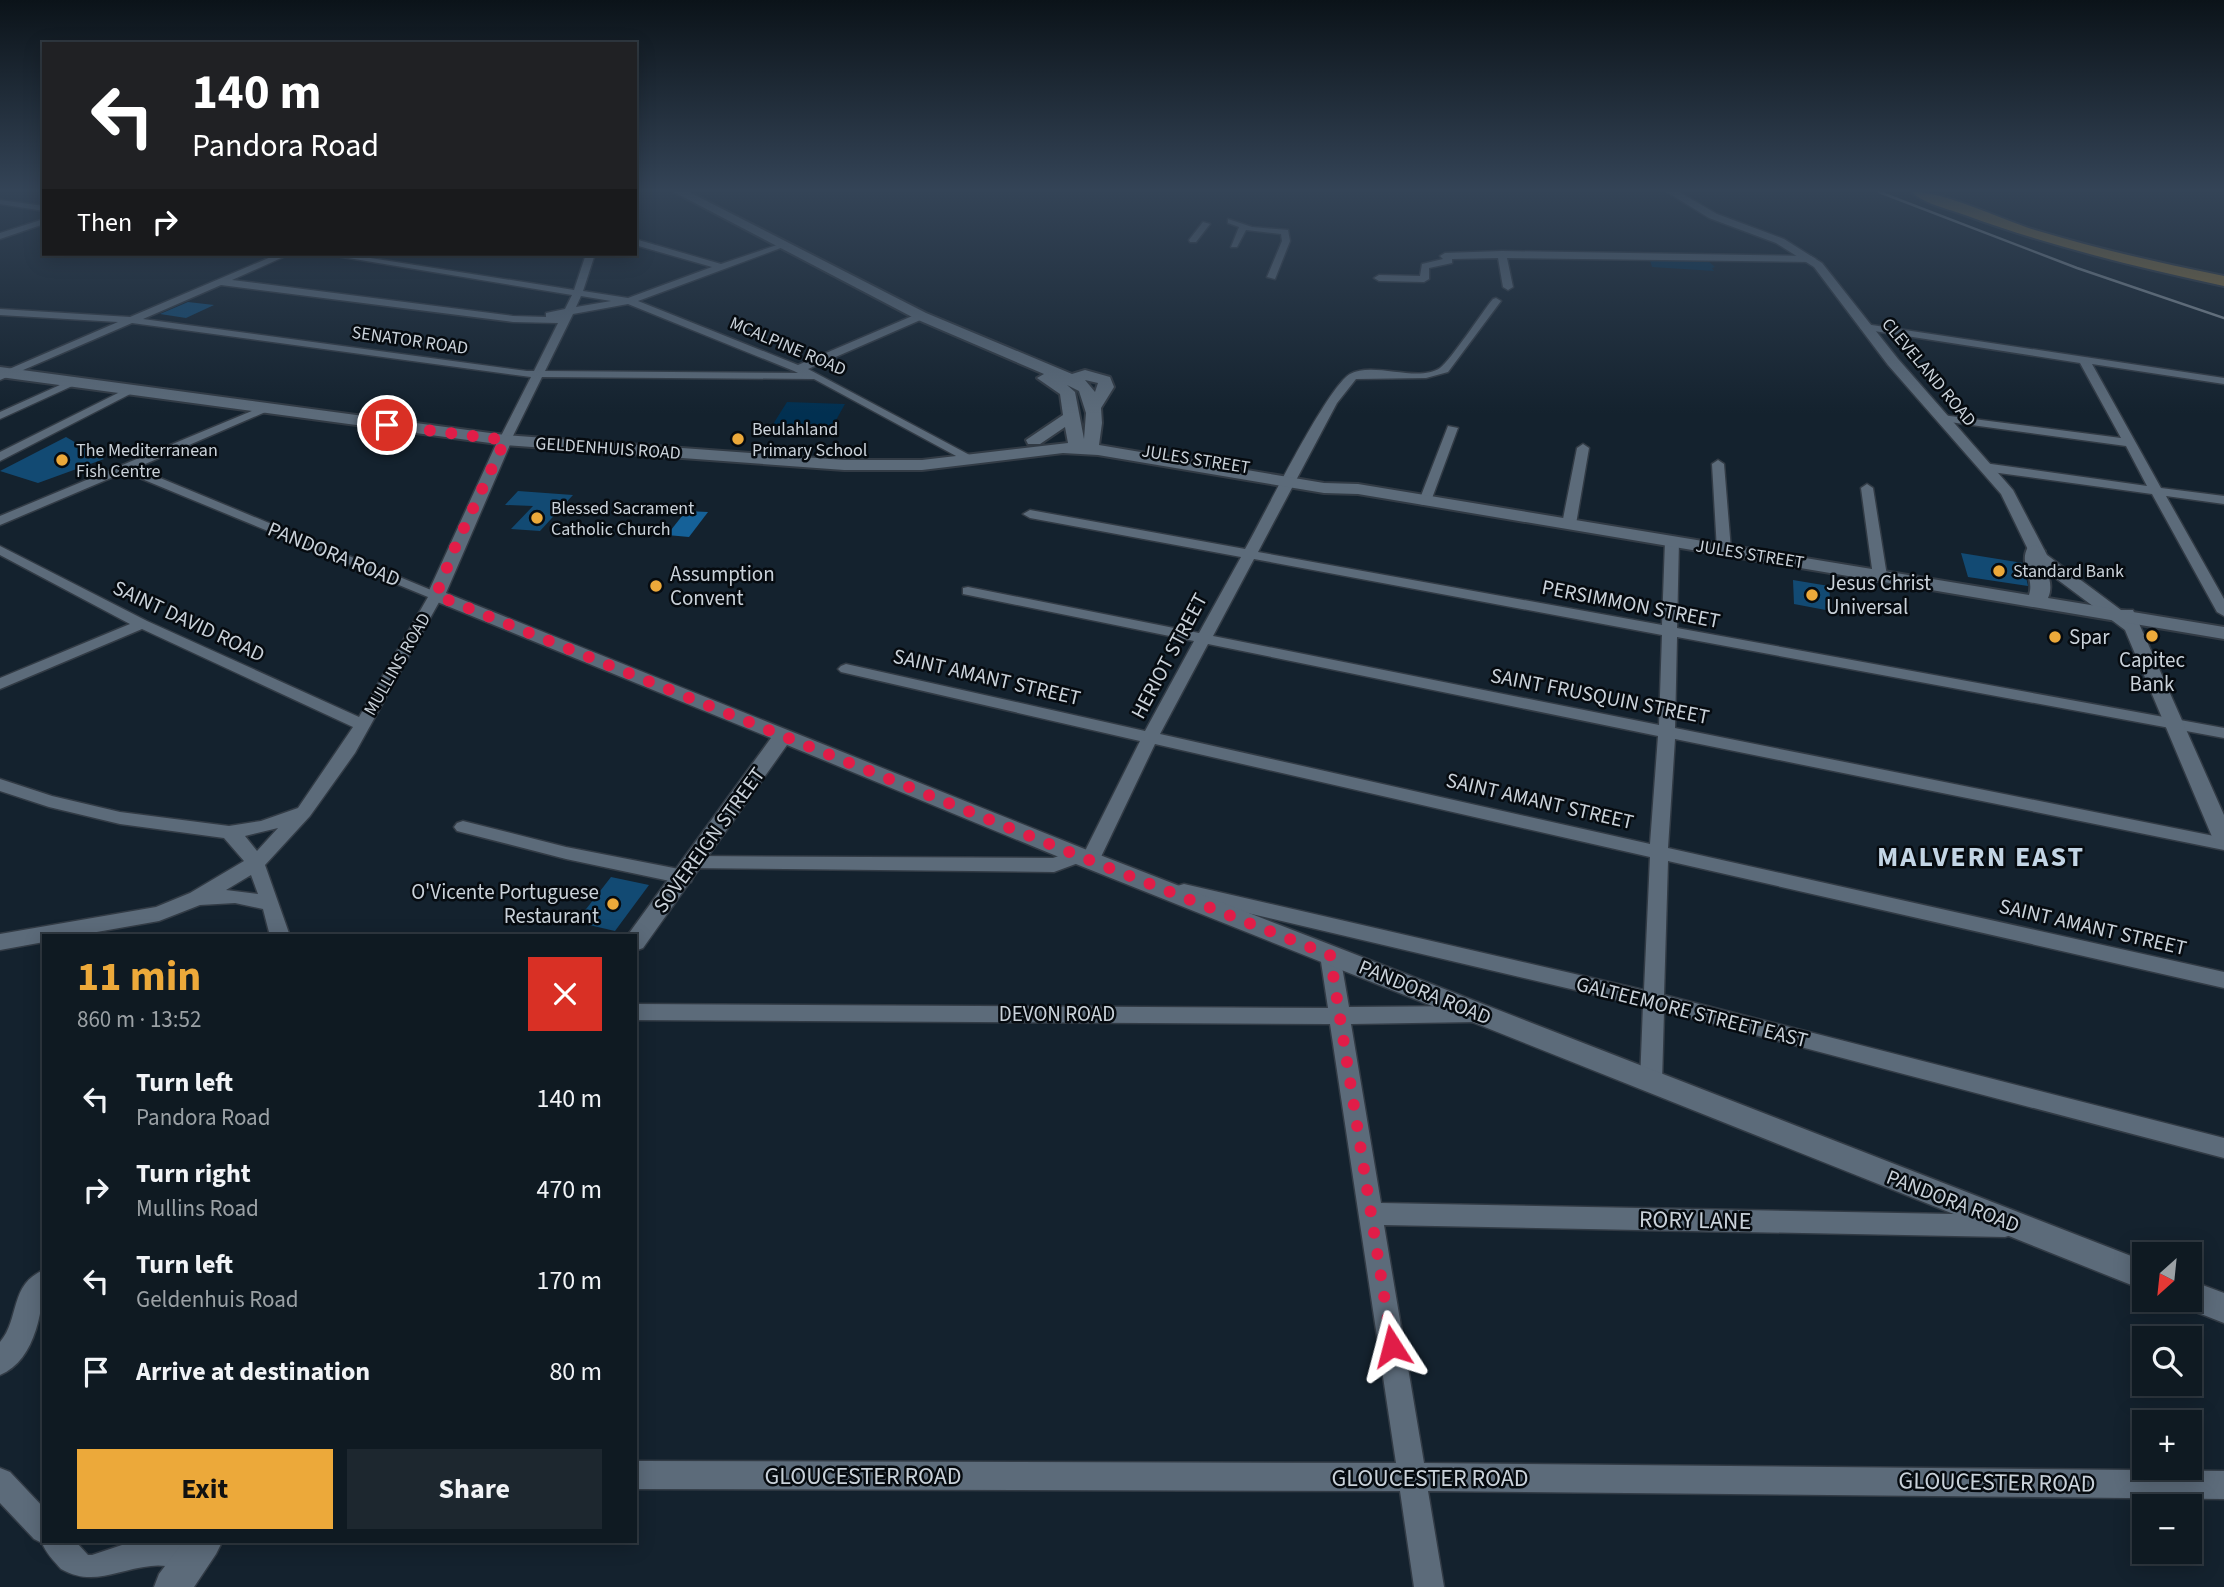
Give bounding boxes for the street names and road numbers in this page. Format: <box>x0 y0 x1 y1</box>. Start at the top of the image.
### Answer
street label: MCALPINE ROAD <box>726 311 850 382</box>
street label: CLEVELAND ROAD <box>1876 313 1982 432</box>
street label: SENATOR ROAD <box>350 320 470 361</box>
street label: GELDENHUIS ROAD <box>534 431 682 466</box>
street label: JULES STREET <box>1140 439 1252 480</box>
street label: PANDORA ROAD <box>263 514 405 594</box>
street label: JULES STREET <box>1694 534 1806 575</box>
street label: PERSIMMON STREET <box>1539 572 1723 636</box>
street label: SAINT DAVID ROAD <box>108 573 270 669</box>
street label: HERIOT STREET <box>1123 588 1215 724</box>
street label: MULLINS ROAD <box>358 608 437 720</box>
street label: SAINT AMANT STREET <box>890 641 1084 713</box>
street label: SAINT FRUSQUIN STREET <box>1488 660 1712 732</box>
street label: SOVEREIGN STREET <box>646 761 772 919</box>
street label: SAINT AMANT STREET <box>1443 765 1637 837</box>
street label: SAINT AMANT STREET <box>1996 891 2190 963</box>
street label: PANDORA ROAD <box>1354 952 1496 1032</box>
street label: GALTEEMORE STREET EAST <box>1573 969 1811 1055</box>
street label: DEVON ROAD <box>999 999 1115 1029</box>
street label: PANDORA ROAD <box>1882 1162 2024 1240</box>
street label: RORY LANE <box>1638 1202 1751 1239</box>
street label: GLOUCESTER ROAD <box>764 1459 962 1494</box>
street label: GLOUCESTER ROAD <box>1331 1461 1529 1496</box>
street label: GLOUCESTER ROAD <box>1898 1463 2096 1502</box>

